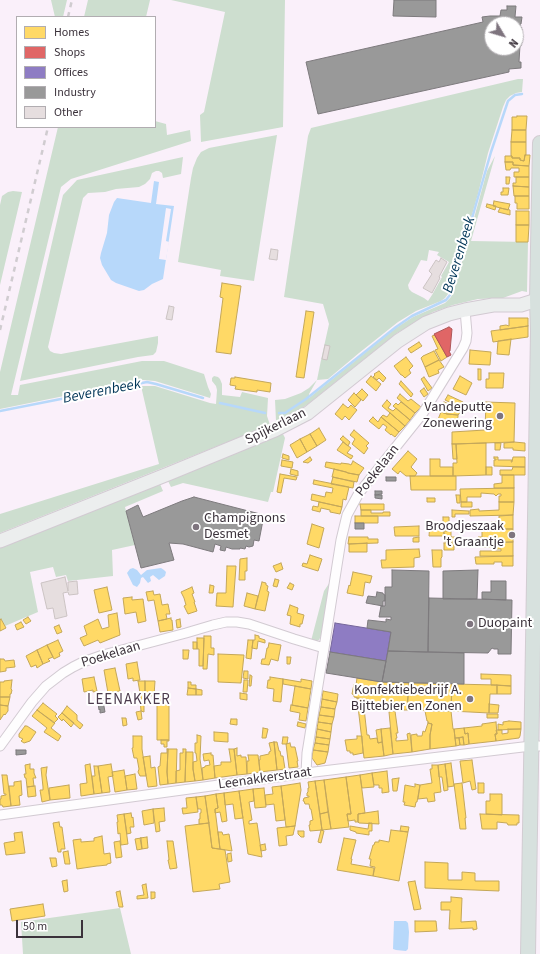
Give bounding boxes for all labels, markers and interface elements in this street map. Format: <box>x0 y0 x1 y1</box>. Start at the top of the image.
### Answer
legend <box>16 16 156 128</box>
north arrow <box>484 16 524 56</box>
text: Homes <box>54 24 89 41</box>
text: N <box>505 36 521 51</box>
text: Shops <box>54 44 85 61</box>
text: Offices <box>54 64 88 81</box>
text: Industry <box>54 84 96 101</box>
text: Other <box>54 104 83 121</box>
water label: Beverenbeek <box>440 215 480 295</box>
water label: Beverenbeek <box>61 376 143 408</box>
place label: Vandeputte Zonewering <box>423 400 492 432</box>
street label: Spijkerlaan <box>243 405 309 449</box>
marker: Vandeputte Zonewering <box>495 411 505 421</box>
street label: Poekelaan <box>353 442 403 500</box>
place label: Champignons Desmet <box>204 511 285 544</box>
place label: Broodjeszaak 't Graantje <box>425 519 504 552</box>
marker: Champignons Desmet <box>191 522 201 532</box>
marker: Broodjeszaak 't Graantje <box>507 530 517 540</box>
place label: Duopaint <box>478 616 532 632</box>
marker: Duopaint <box>465 619 475 629</box>
street label: Poekelaan <box>79 638 143 672</box>
place label: Konfektiebedrijf A. Bijttebier en Zonen <box>351 683 462 716</box>
district label: LEENAKKER <box>87 692 171 710</box>
marker: Konfektiebedrijf A. Bijttebier en Zonen <box>465 694 475 704</box>
street label: Leenakkerstraat <box>217 764 313 794</box>
scale bar <box>18 912 85 938</box>
text: 50 m <box>23 918 47 935</box>

